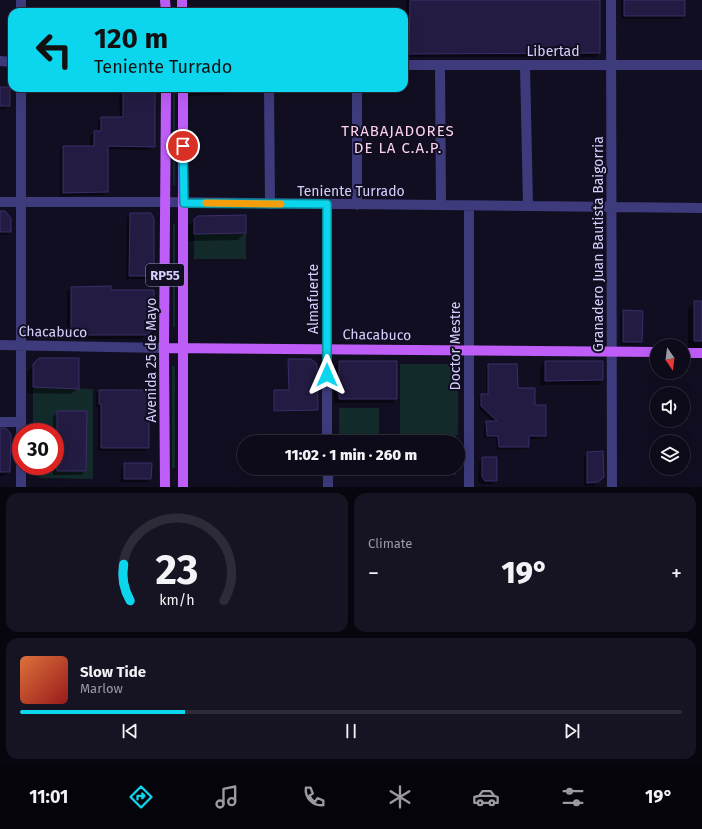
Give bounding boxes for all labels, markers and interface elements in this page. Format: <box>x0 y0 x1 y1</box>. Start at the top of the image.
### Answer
text: 120 m <box>94 22 168 55</box>
icon: left <box>28 24 80 76</box>
street label: Libertad <box>526 43 580 60</box>
text: Teniente Turrado <box>94 56 232 78</box>
district label: TRABAJADORES DE LA C.A.P. <box>341 122 455 157</box>
pin <box>166 129 200 163</box>
icon: arrive <box>172 135 194 157</box>
street label: Granadero Juan Bautista Baigorria <box>590 136 607 352</box>
street label: Teniente Turrado <box>297 183 405 200</box>
road number: RP55 <box>146 264 184 286</box>
street label: Almafuerte <box>305 264 322 334</box>
street label: Avenida 25 de Mayo <box>143 297 160 423</box>
street label: Doctor Mestre <box>447 302 464 390</box>
street label: Chacabuco <box>18 323 88 341</box>
street label: Chacabuco <box>342 326 412 344</box>
north arrow <box>650 339 690 379</box>
map controls <box>650 339 690 475</box>
position arrow <box>306 354 348 396</box>
button: sound <box>650 387 690 427</box>
speed limit sign: 30 <box>12 423 64 475</box>
button: layers <box>650 435 690 475</box>
text: 11:02 · 1 min · 260 m <box>285 446 417 464</box>
text: Climate <box>368 536 412 551</box>
text: 23 <box>156 544 198 594</box>
text: 19° <box>502 555 548 591</box>
text: − <box>368 560 379 587</box>
text: + <box>671 560 682 587</box>
text: km/h <box>159 591 195 608</box>
text: Slow Tide <box>80 663 146 681</box>
text: Marlow <box>80 681 123 696</box>
icon: previous <box>119 720 141 742</box>
icon: pause <box>340 720 362 742</box>
icon: next <box>561 720 583 742</box>
icon: directions <box>127 783 155 811</box>
icon: music <box>213 783 241 811</box>
icon: phone <box>300 783 328 811</box>
icon: climate <box>386 783 414 811</box>
icon: car <box>472 783 500 811</box>
icon: filters <box>559 783 587 811</box>
text: 11:01 <box>29 786 68 808</box>
text: 19° <box>645 786 673 808</box>

